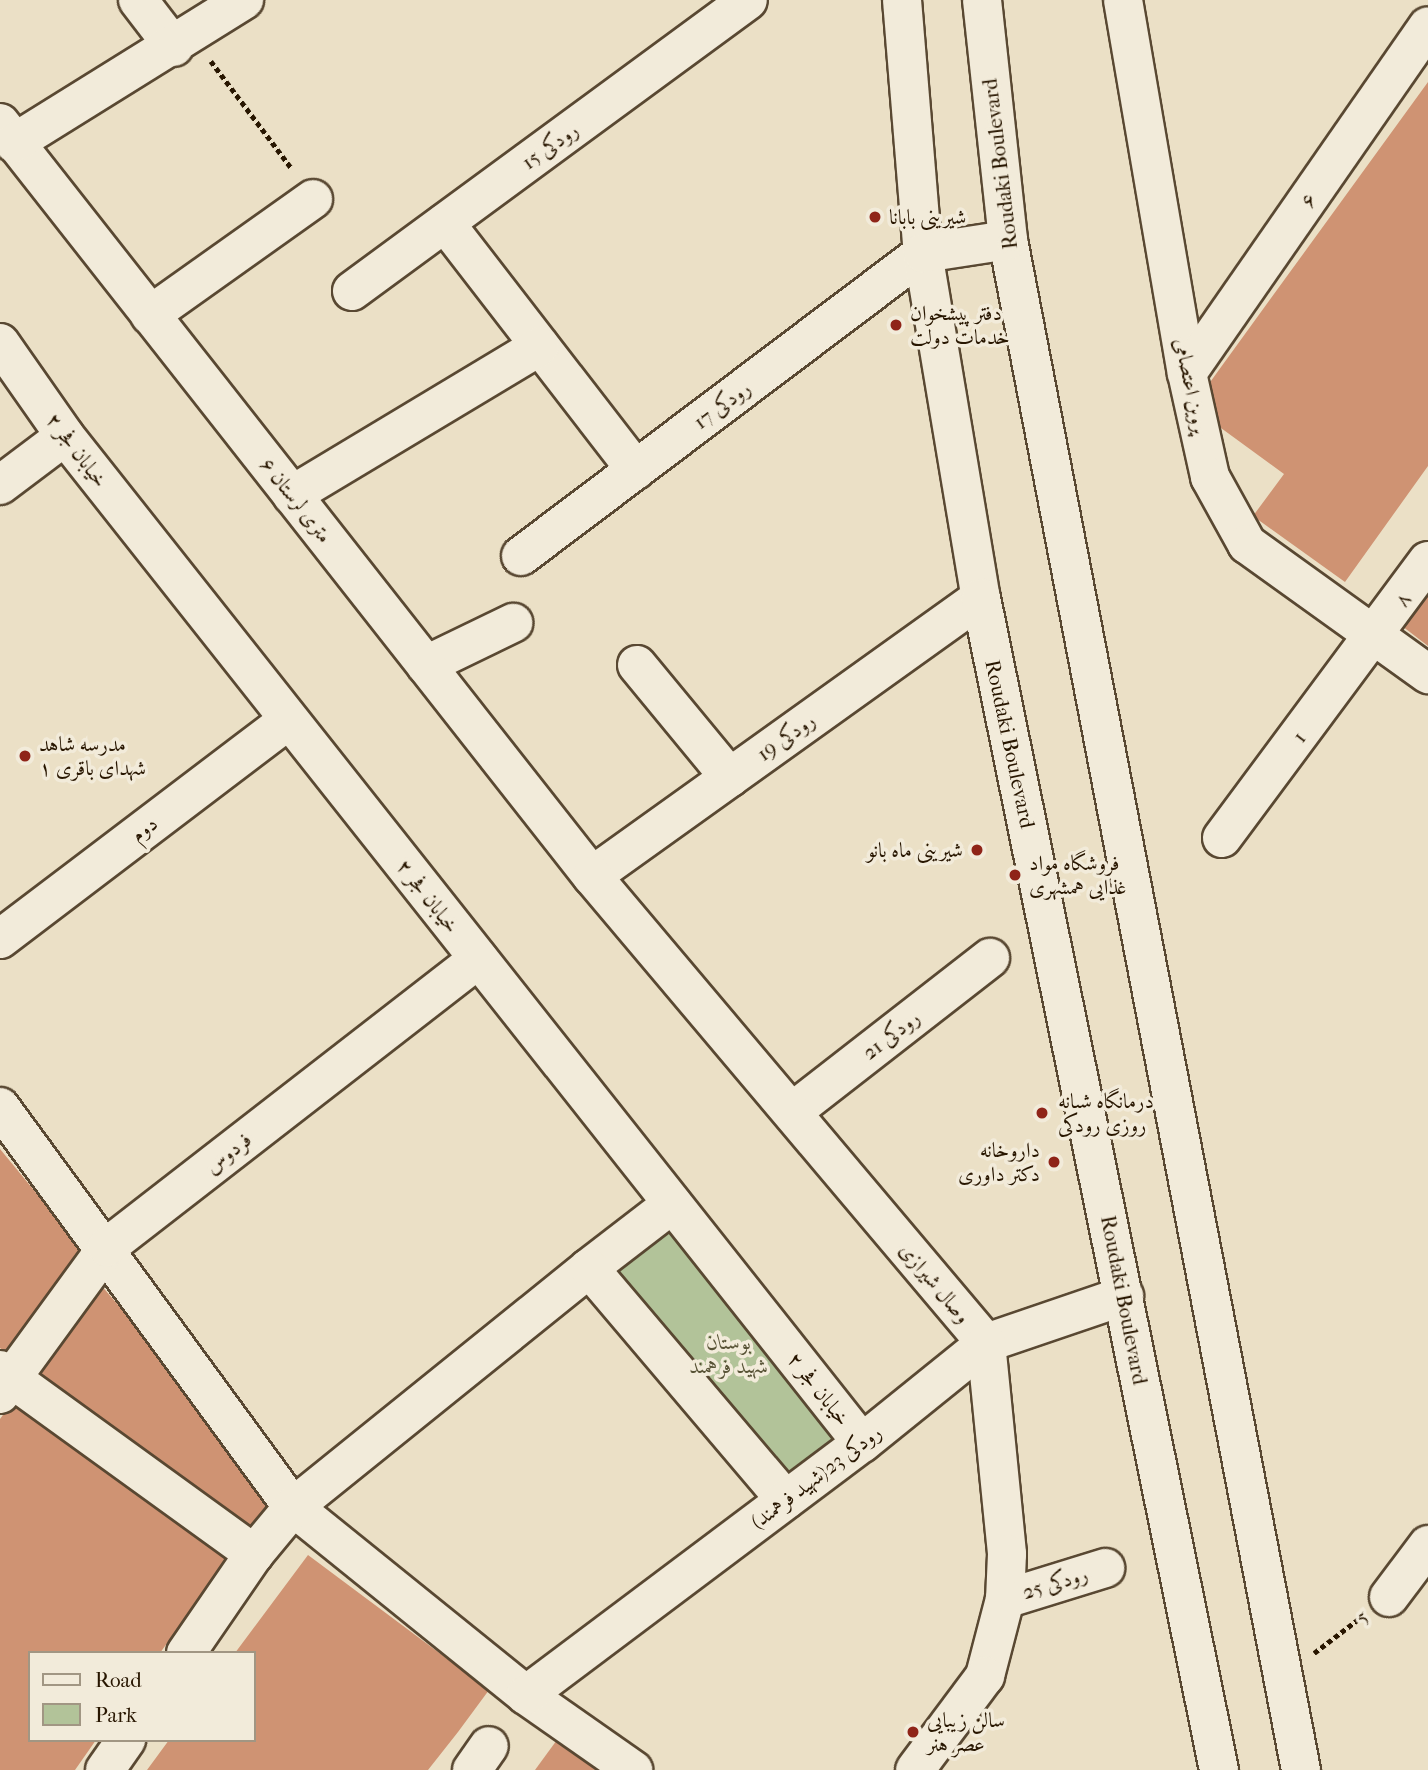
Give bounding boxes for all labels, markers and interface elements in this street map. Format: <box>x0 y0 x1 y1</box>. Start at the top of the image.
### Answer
street label: Roudaki Boulevard <box>977 77 1023 251</box>
street label: رودکی 15 <box>517 117 583 175</box>
street label: ۶ <box>1294 188 1322 212</box>
place label: شیرینی بابانا <box>889 204 966 230</box>
marker: شیرینی بابانا <box>867 209 883 225</box>
place label: دفتر پیشخوان خدمات دولت <box>910 300 1010 350</box>
marker: دفتر پیشخوان خدمات دولت <box>888 317 904 333</box>
street label: پروین اعتصامی <box>1169 336 1213 436</box>
street label: رودکی 17 <box>689 375 755 435</box>
street label: خیابان فجر ۲ <box>41 408 113 492</box>
street label: ۶ متری لرستان <box>255 452 337 548</box>
street label: ۸ <box>1388 587 1416 611</box>
street label: Roudaki Boulevard <box>980 657 1040 831</box>
street label: رودکی 19 <box>752 707 820 767</box>
street label: 1 <box>1287 726 1311 748</box>
place label: مدرسه شاهد شهدای باقری ۱ <box>39 731 146 781</box>
marker: مدرسه شاهد شهدای باقری ۱ <box>17 748 33 764</box>
street label: دوم <box>125 811 163 847</box>
place label: شیرینی ماه بانو <box>867 837 963 863</box>
marker: شیرینی ماه بانو <box>969 842 985 858</box>
place label: فروشگاه مواد غذایی همشهری <box>1029 850 1126 900</box>
street label: خیابان فجر ۲ <box>391 854 465 938</box>
marker: فروشگاه مواد غذایی همشهری <box>1007 867 1023 883</box>
street label: رودکی 21 <box>857 1005 925 1065</box>
place label: درمانگاه شبانه روزی رودکی <box>1058 1088 1154 1138</box>
marker: درمانگاه شبانه روزی رودکی <box>1032 1103 1052 1123</box>
street label: فردوس <box>200 1127 256 1179</box>
place label: داروخانه دکتر داوری <box>958 1137 1040 1187</box>
marker: داروخانه دکتر داوری <box>1046 1154 1062 1170</box>
street label: Roudaki Boulevard <box>1095 1213 1153 1387</box>
street label: وصال شیرازی <box>894 1238 976 1328</box>
park label: بوستان شهید فرهمند <box>690 1329 768 1379</box>
street label: خیابان فجر ۲ <box>782 1347 856 1431</box>
street label: رودکی 23(شهید فرهمند) <box>746 1420 886 1534</box>
street label: رودکی 25 <box>1019 1561 1091 1605</box>
street label: 5 <box>1351 1604 1373 1630</box>
legend <box>28 1651 256 1742</box>
text: Road <box>95 1668 142 1692</box>
text: Park <box>95 1703 137 1727</box>
place label: سالن زیبایی عصر هنر <box>927 1707 1005 1757</box>
marker: سالن زیبایی عصر هنر <box>905 1724 921 1740</box>

